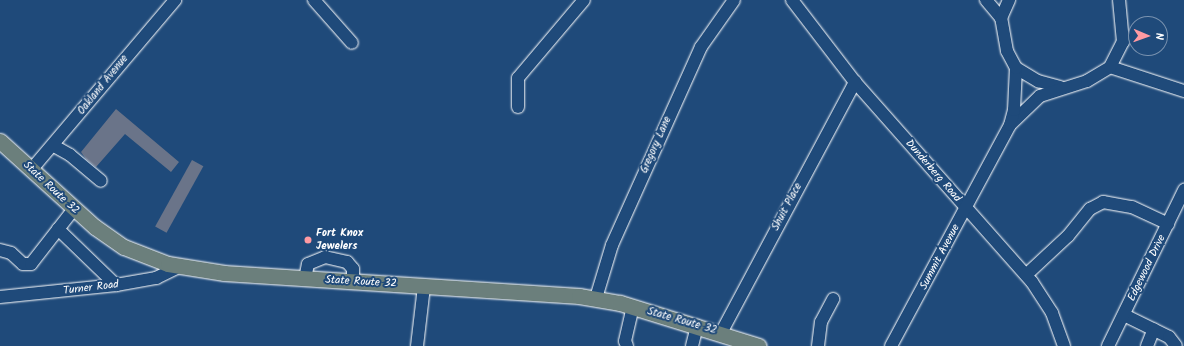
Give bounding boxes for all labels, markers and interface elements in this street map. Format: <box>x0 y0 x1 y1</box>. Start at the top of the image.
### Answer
north arrow <box>1128 16 1168 56</box>
text: N <box>1150 33 1168 40</box>
street label: Oakland Avenue <box>75 52 131 118</box>
street label: Gregory Lane <box>638 115 674 175</box>
street label: Dunderberg Road <box>902 137 964 205</box>
street label: State Route 32 <box>20 159 82 217</box>
street label: Shuit Place <box>769 181 805 233</box>
street label: Summit Avenue <box>917 222 963 292</box>
place label: Fort Knox Jewelers <box>316 227 363 253</box>
street label: Edgewood Drive <box>1125 233 1169 303</box>
marker: Fort Knox Jewelers <box>303 235 313 245</box>
street label: State Route 32 <box>325 274 397 290</box>
street label: Turner Road <box>63 278 119 298</box>
street label: State Route 32 <box>646 305 718 337</box>

